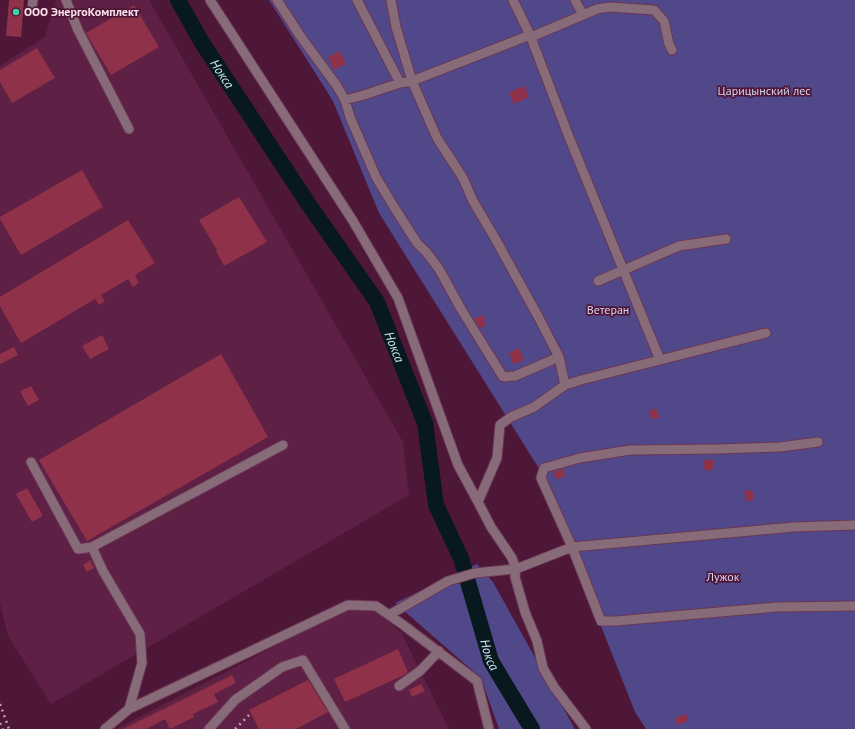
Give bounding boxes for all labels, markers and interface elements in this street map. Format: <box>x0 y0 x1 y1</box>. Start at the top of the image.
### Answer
place label: ООО ЭнергоКомплект <box>24 4 139 19</box>
marker: ООО ЭнергоКомплект <box>11 7 21 17</box>
water label: Нокса <box>206 56 238 92</box>
park label: Царицынский лес <box>717 83 811 98</box>
park label: Ветеран <box>587 302 629 317</box>
water label: Нокса <box>381 329 408 366</box>
park label: Лужок <box>705 569 740 584</box>
water label: Нокса <box>476 637 503 674</box>

